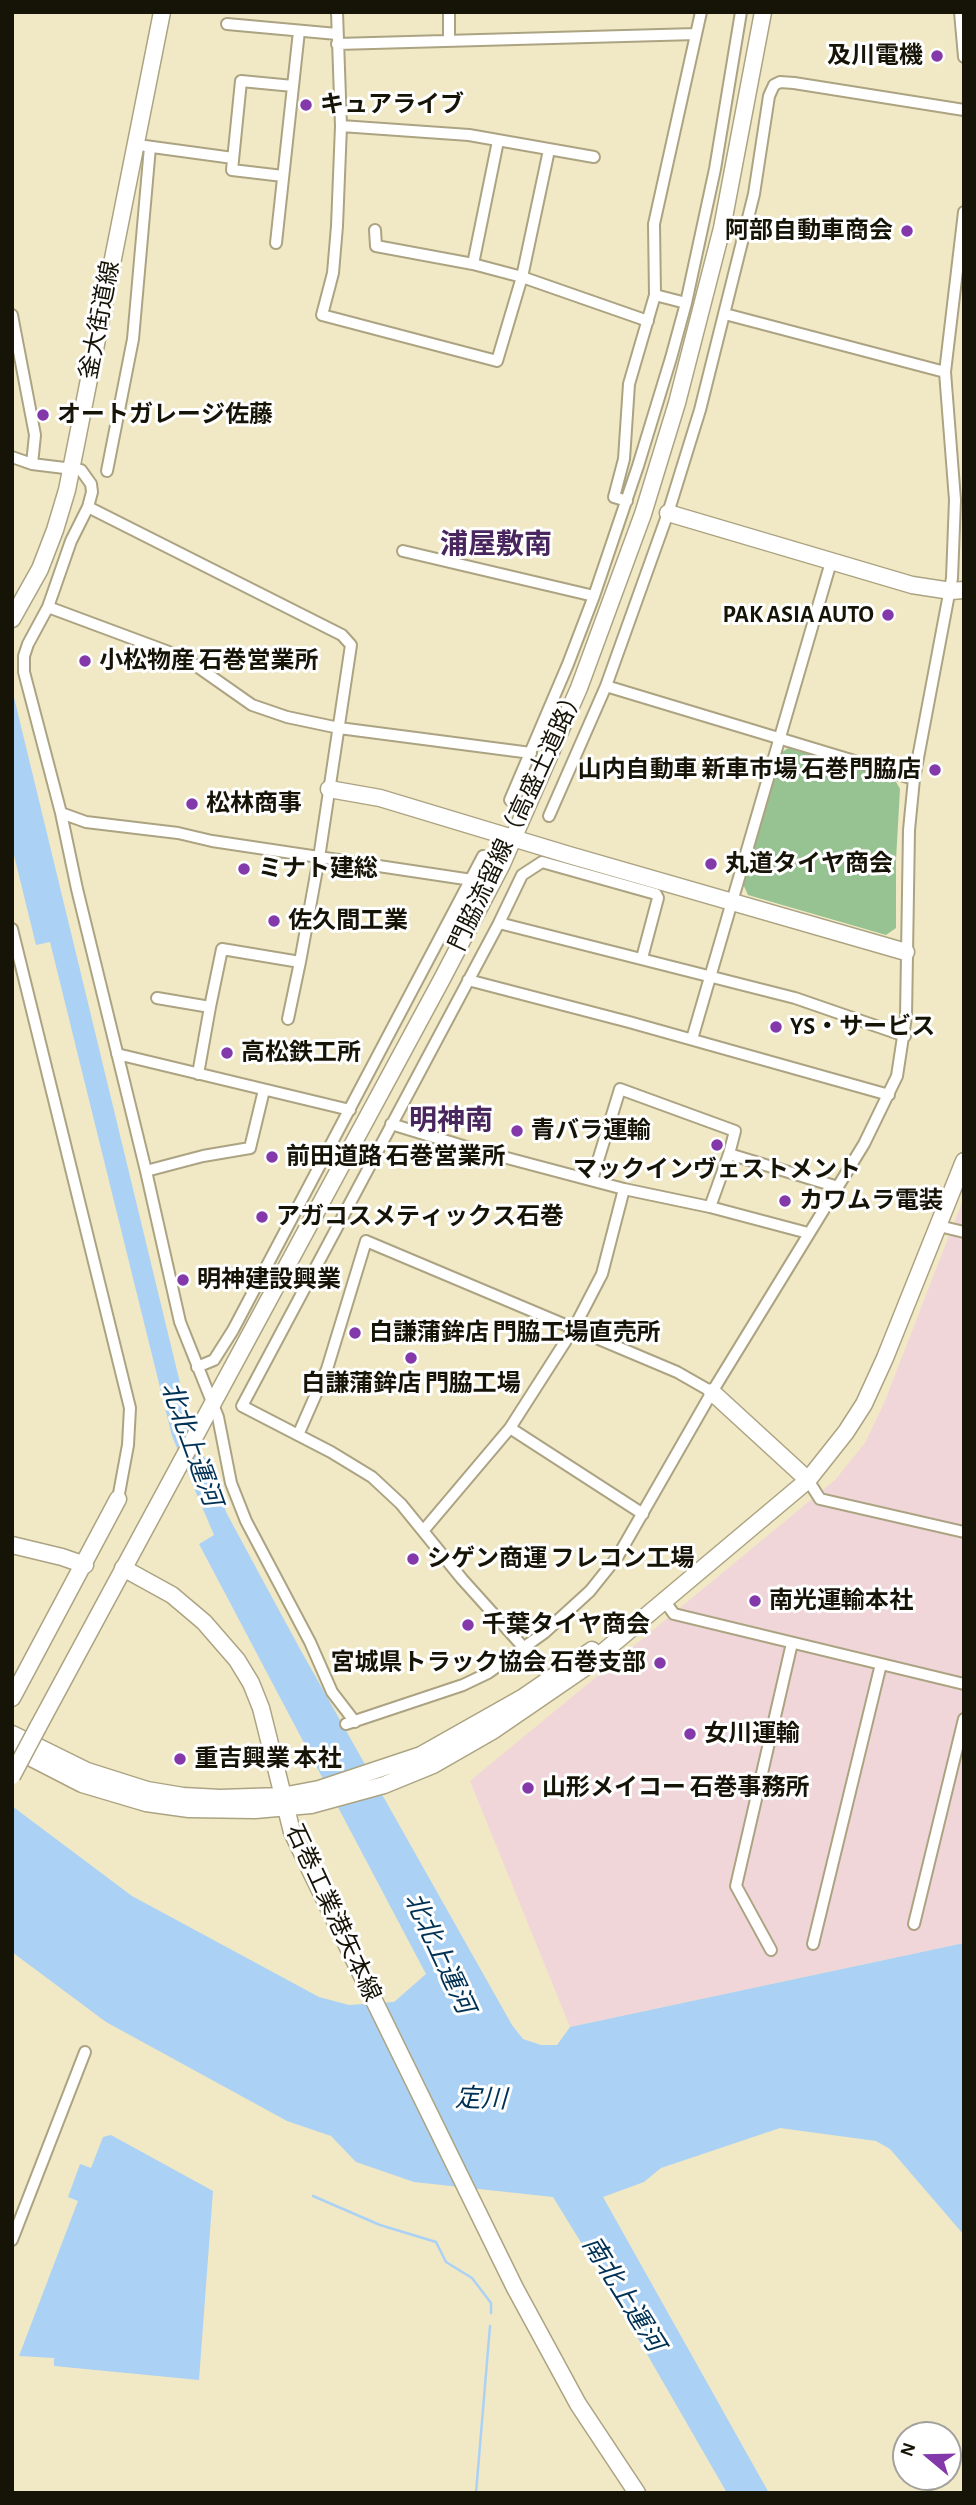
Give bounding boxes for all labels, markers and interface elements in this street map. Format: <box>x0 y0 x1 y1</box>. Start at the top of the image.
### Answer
place label: 及川電機 <box>827 42 923 70</box>
marker: 及川電機 <box>929 48 945 64</box>
place label: キュアライブ <box>320 91 464 119</box>
marker: キュアライブ <box>298 97 314 113</box>
place label: 阿部自動車商会 <box>725 217 893 245</box>
marker: 阿部自動車商会 <box>899 223 915 239</box>
street label: 釜大街道線 <box>74 258 126 382</box>
place label: オートガレージ佐藤 <box>57 401 273 429</box>
marker: オートガレージ佐藤 <box>35 407 51 423</box>
district label: 浦屋敷南 <box>440 528 552 562</box>
place label: PAK ASIA AUTO <box>723 601 874 629</box>
marker: PAK ASIA AUTO <box>880 607 896 623</box>
place label: 小松物産 石巻営業所 <box>99 647 319 675</box>
marker: 小松物産 石巻営業所 <box>77 653 93 669</box>
street label: 門脇流留線（高盛土道路） <box>443 682 591 956</box>
place label: 山内自動車 新車市場 石巻門脇店 <box>578 756 921 784</box>
marker: 山内自動車 新車市場 石巻門脇店 <box>927 762 943 778</box>
place label: 松林商事 <box>206 790 302 818</box>
marker: 松林商事 <box>184 796 200 812</box>
place label: 丸道タイヤ商会 <box>725 850 893 878</box>
place label: ミナト建総 <box>258 855 378 883</box>
marker: 丸道タイヤ商会 <box>703 856 719 872</box>
marker: ミナト建総 <box>236 861 252 877</box>
place label: 佐久間工業 <box>288 907 408 935</box>
marker: 佐久間工業 <box>266 913 282 929</box>
place label: YS・サービス <box>790 1013 935 1041</box>
marker: YS・サービス <box>768 1019 784 1035</box>
place label: 高松鉄工所 <box>241 1039 361 1067</box>
marker: 高松鉄工所 <box>219 1045 235 1061</box>
district label: 明神南 <box>409 1104 493 1138</box>
place label: 青バラ運輸 <box>531 1117 651 1145</box>
marker: 青バラ運輸 <box>509 1123 525 1139</box>
marker: マックインヴェストメント <box>709 1137 725 1153</box>
place label: 前田道路 石巻営業所 <box>286 1143 506 1171</box>
marker: 前田道路 石巻営業所 <box>264 1149 280 1165</box>
place label: マックインヴェストメント <box>573 1156 861 1184</box>
place label: カワムラ電装 <box>799 1187 943 1215</box>
marker: カワムラ電装 <box>777 1193 793 1209</box>
place label: アガコスメティックス石巻 <box>276 1203 564 1231</box>
marker: アガコスメティックス石巻 <box>254 1209 270 1225</box>
place label: 明神建設興業 <box>197 1266 341 1294</box>
marker: 明神建設興業 <box>175 1272 191 1288</box>
place label: 白謙蒲鉾店 門脇工場直売所 <box>369 1319 661 1347</box>
marker: 白謙蒲鉾店 門脇工場直売所 <box>347 1325 363 1341</box>
marker: 白謙蒲鉾店 門脇工場 <box>403 1350 419 1366</box>
place label: 白謙蒲鉾店 門脇工場 <box>301 1370 521 1398</box>
water label: 北北上運河 <box>154 1378 228 1510</box>
place label: シゲン商運 フレコン工場 <box>427 1545 695 1573</box>
marker: シゲン商運 フレコン工場 <box>405 1551 421 1567</box>
place label: 南光運輸本社 <box>769 1587 913 1615</box>
marker: 南光運輸本社 <box>747 1593 763 1609</box>
place label: 千葉タイヤ商会 <box>482 1611 650 1639</box>
marker: 千葉タイヤ商会 <box>460 1617 476 1633</box>
place label: 宮城県トラック協会 石巻支部 <box>330 1649 646 1677</box>
marker: 宮城県トラック協会 石巻支部 <box>652 1655 668 1671</box>
place label: 女川運輸 <box>704 1720 800 1748</box>
marker: 女川運輸 <box>682 1726 698 1742</box>
place label: 重吉興業 本社 <box>194 1745 342 1773</box>
marker: 重吉興業 本社 <box>172 1751 188 1767</box>
place label: 山形メイコー 石巻事務所 <box>542 1774 810 1802</box>
marker: 山形メイコー 石巻事務所 <box>520 1780 536 1796</box>
street label: 石巻工業港矢本線 <box>279 1820 387 2006</box>
water label: 北北上運河 <box>397 1887 481 2019</box>
water label: 定川 <box>454 2083 508 2115</box>
water label: 南北上運河 <box>575 2231 671 2357</box>
north arrow <box>892 2421 962 2491</box>
text: N <box>897 2440 920 2459</box>

